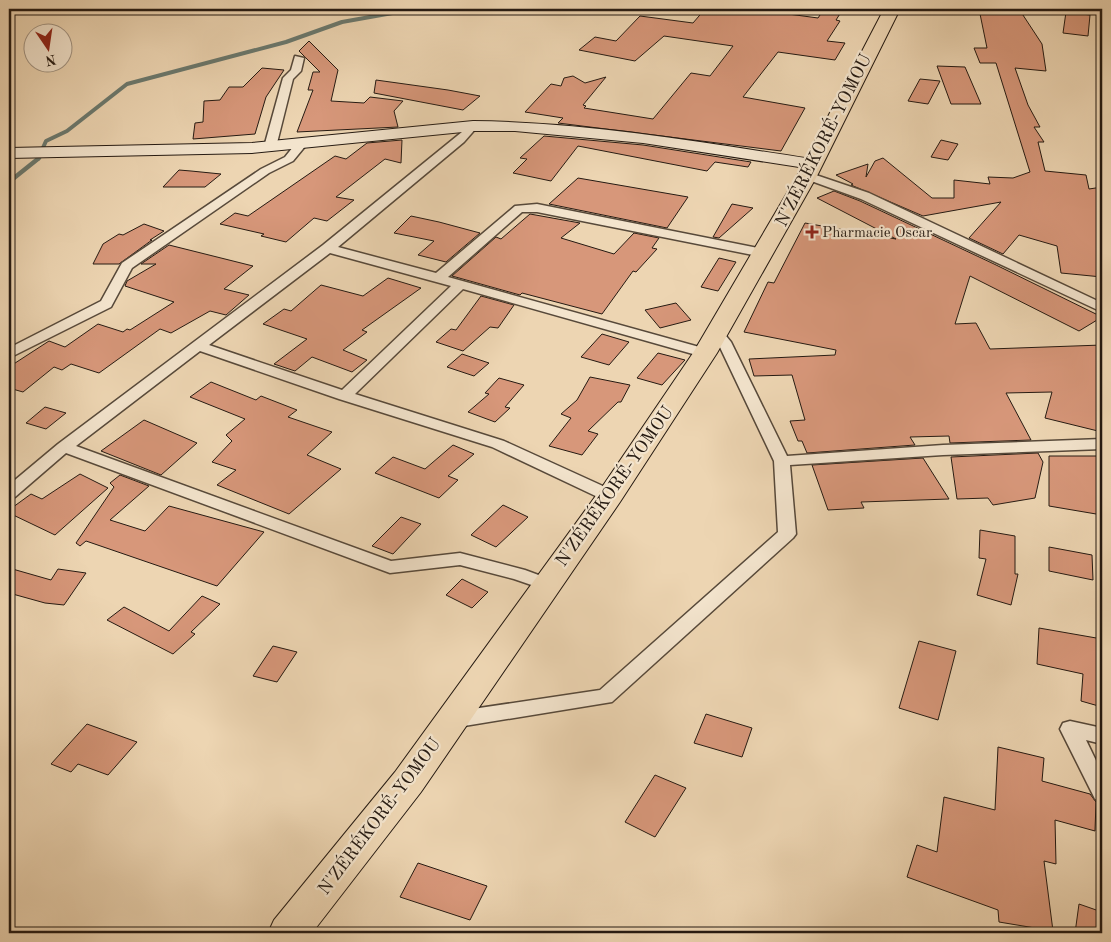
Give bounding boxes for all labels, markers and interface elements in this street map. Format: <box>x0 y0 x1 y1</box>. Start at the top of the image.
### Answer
north arrow <box>22 22 72 72</box>
street label: N'ZÉRÉKORÉ-YOMOU <box>769 49 875 230</box>
text: N <box>44 52 57 68</box>
marker: Pharmacie Oscar <box>806 226 818 238</box>
place label: Pharmacie Oscar <box>822 226 932 241</box>
street label: N'ZÉRÉKORÉ-YOMOU <box>549 401 677 570</box>
street label: N'ZÉRÉKORÉ-YOMOU <box>312 732 445 898</box>

